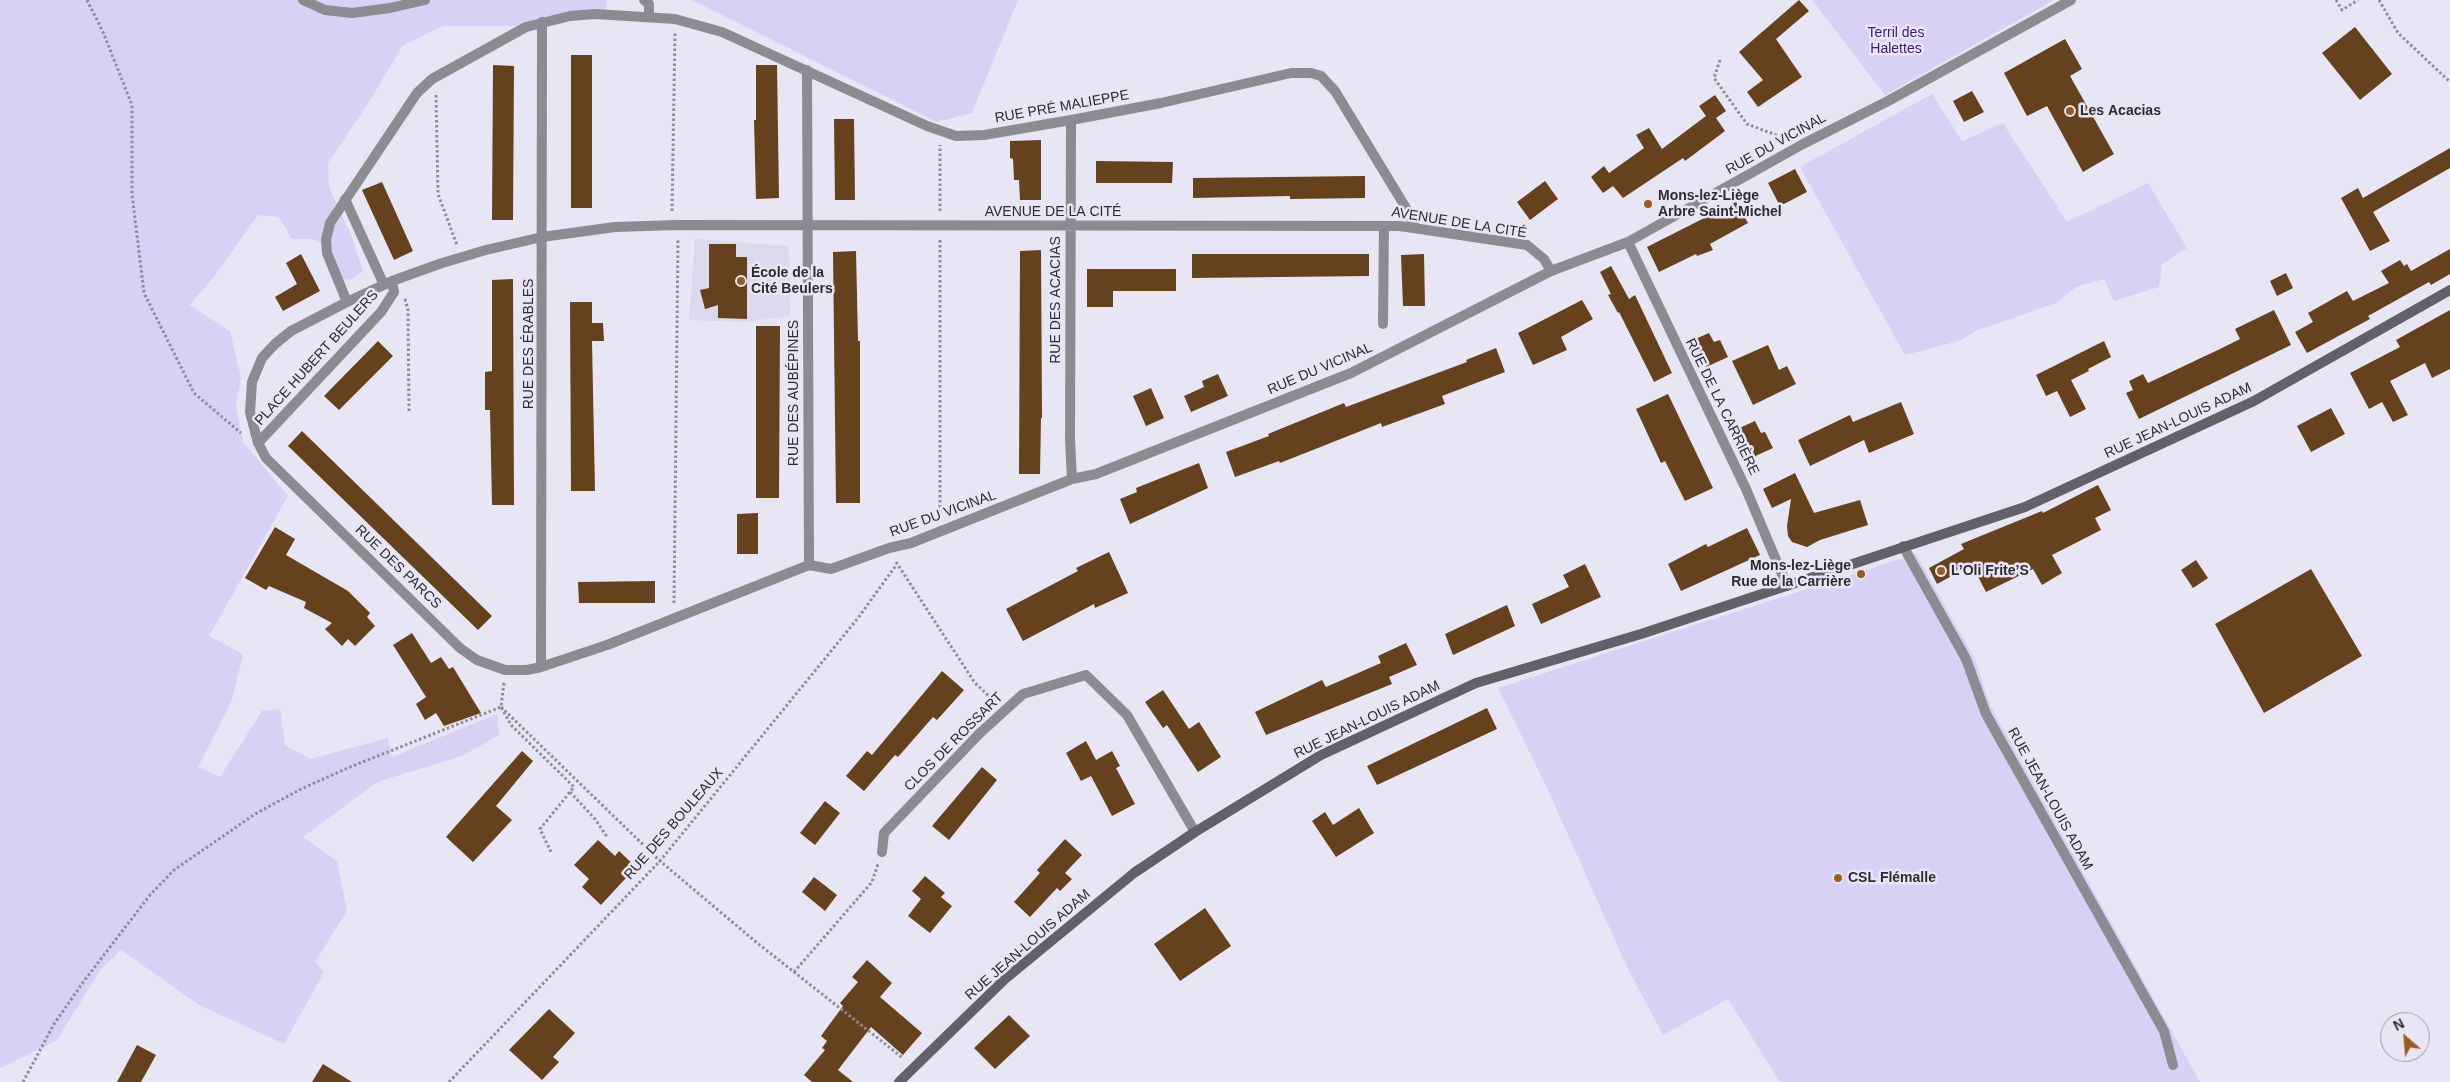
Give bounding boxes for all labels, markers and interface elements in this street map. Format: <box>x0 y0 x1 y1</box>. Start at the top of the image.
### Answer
park label: Terril des Halettes <box>1868 25 1924 58</box>
street label: RUE PRÉ MALIEPPE <box>993 87 1131 127</box>
place label: Les Acacias <box>2080 103 2161 119</box>
marker: Les Acacias <box>2064 105 2076 117</box>
street label: RUE DU VICINAL <box>1723 109 1829 179</box>
place label: Mons-lez-Liège Arbre Saint-Michel <box>1658 188 1782 220</box>
marker: Mons-lez-Liège Arbre Saint-Michel <box>1642 198 1654 210</box>
street label: AVENUE DE LA CITÉ <box>985 204 1121 220</box>
street label: AVENUE DE LA CITÉ <box>1390 204 1528 242</box>
street label: RUE DES ACACIAS <box>1048 236 1064 364</box>
place label: École de la Cité Beulers <box>751 265 833 298</box>
marker: École de la Cité Beulers <box>735 275 747 287</box>
street label: RUE DES ÉRABLES <box>521 279 537 409</box>
street label: PLACE HUBERT BEULERS <box>252 287 382 429</box>
street label: RUE DES AUBÉPINES <box>786 320 802 466</box>
street label: RUE DE LA CARRIÈRE <box>1682 336 1762 478</box>
street label: RUE DU VICINAL <box>1265 339 1375 399</box>
street label: RUE JEAN-LOUIS ADAM <box>2102 380 2254 462</box>
street label: RUE DU VICINAL <box>887 487 999 541</box>
street label: RUE DES PARCS <box>351 522 445 612</box>
place label: Mons-lez-Liège Rue de la Carrière <box>1731 558 1851 590</box>
place label: L’Oli Frite’S <box>1951 563 2029 579</box>
marker: L’Oli Frite’S <box>1935 565 1947 577</box>
marker: Mons-lez-Liège Rue de la Carrière <box>1855 568 1867 580</box>
street label: RUE JEAN-LOUIS ADAM <box>1291 677 1443 763</box>
street label: CLOS DE ROSSART <box>901 689 1007 795</box>
street label: RUE JEAN-LOUIS ADAM <box>2004 725 2096 873</box>
street label: RUE DES BOULEAUX <box>621 765 727 883</box>
place label: CSL Flémalle <box>1848 870 1936 886</box>
marker: CSL Flémalle <box>1832 872 1844 884</box>
street label: RUE JEAN-LOUIS ADAM <box>962 886 1094 1004</box>
north arrow <box>2380 1012 2430 1062</box>
text: N <box>2391 1015 2407 1034</box>

